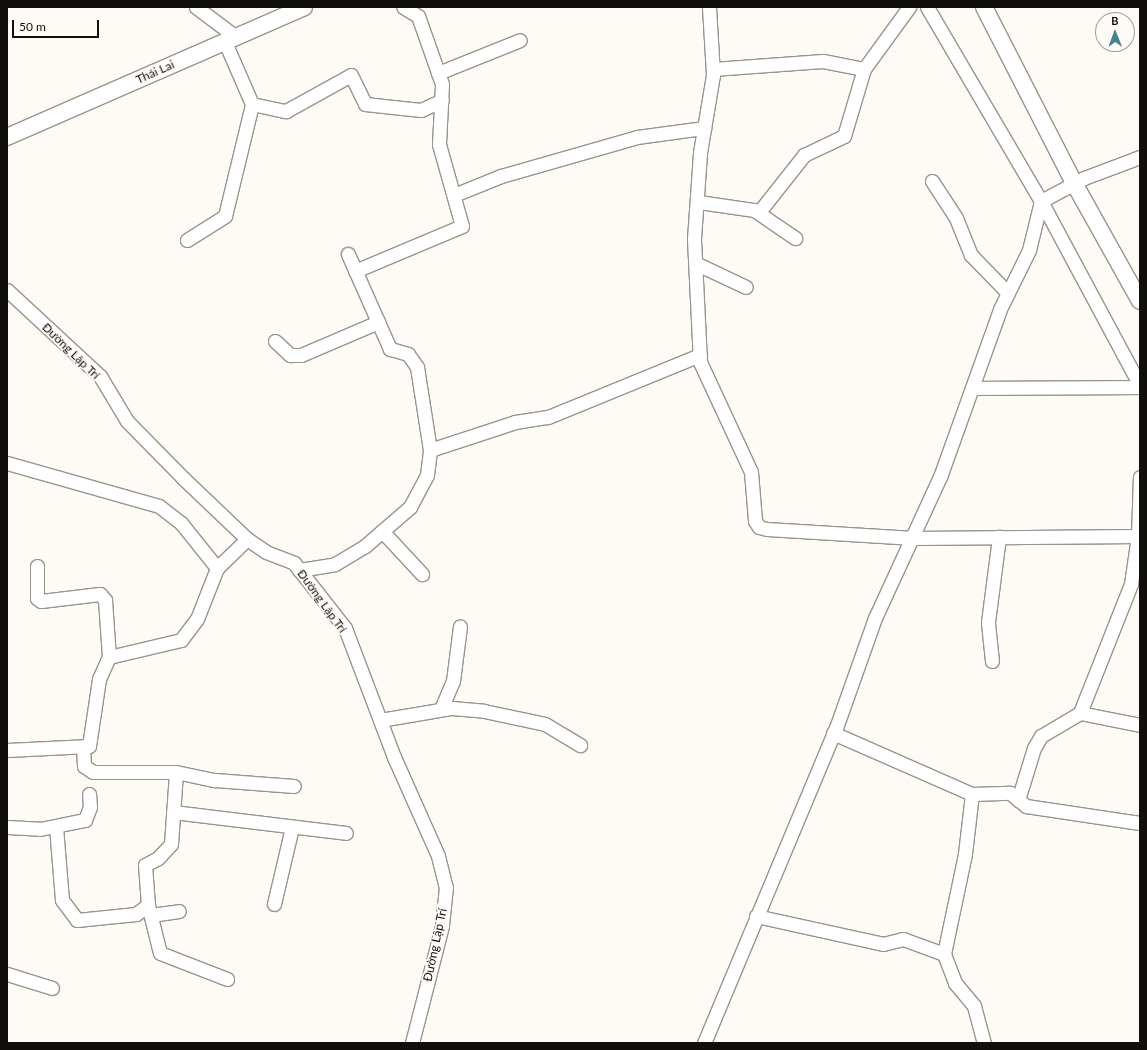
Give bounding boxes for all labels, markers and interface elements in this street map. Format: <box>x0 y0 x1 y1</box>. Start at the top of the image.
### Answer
scale bar <box>14 12 101 38</box>
north arrow <box>1095 12 1135 52</box>
text: B <box>1111 14 1119 27</box>
text: 50 m <box>19 19 46 34</box>
street label: Thái Lai <box>134 57 176 87</box>
street label: Đường Lập Trí <box>39 320 103 382</box>
street label: Đường Lập Trí <box>294 566 350 636</box>
street label: Đường Lập Trí <box>420 907 450 983</box>

